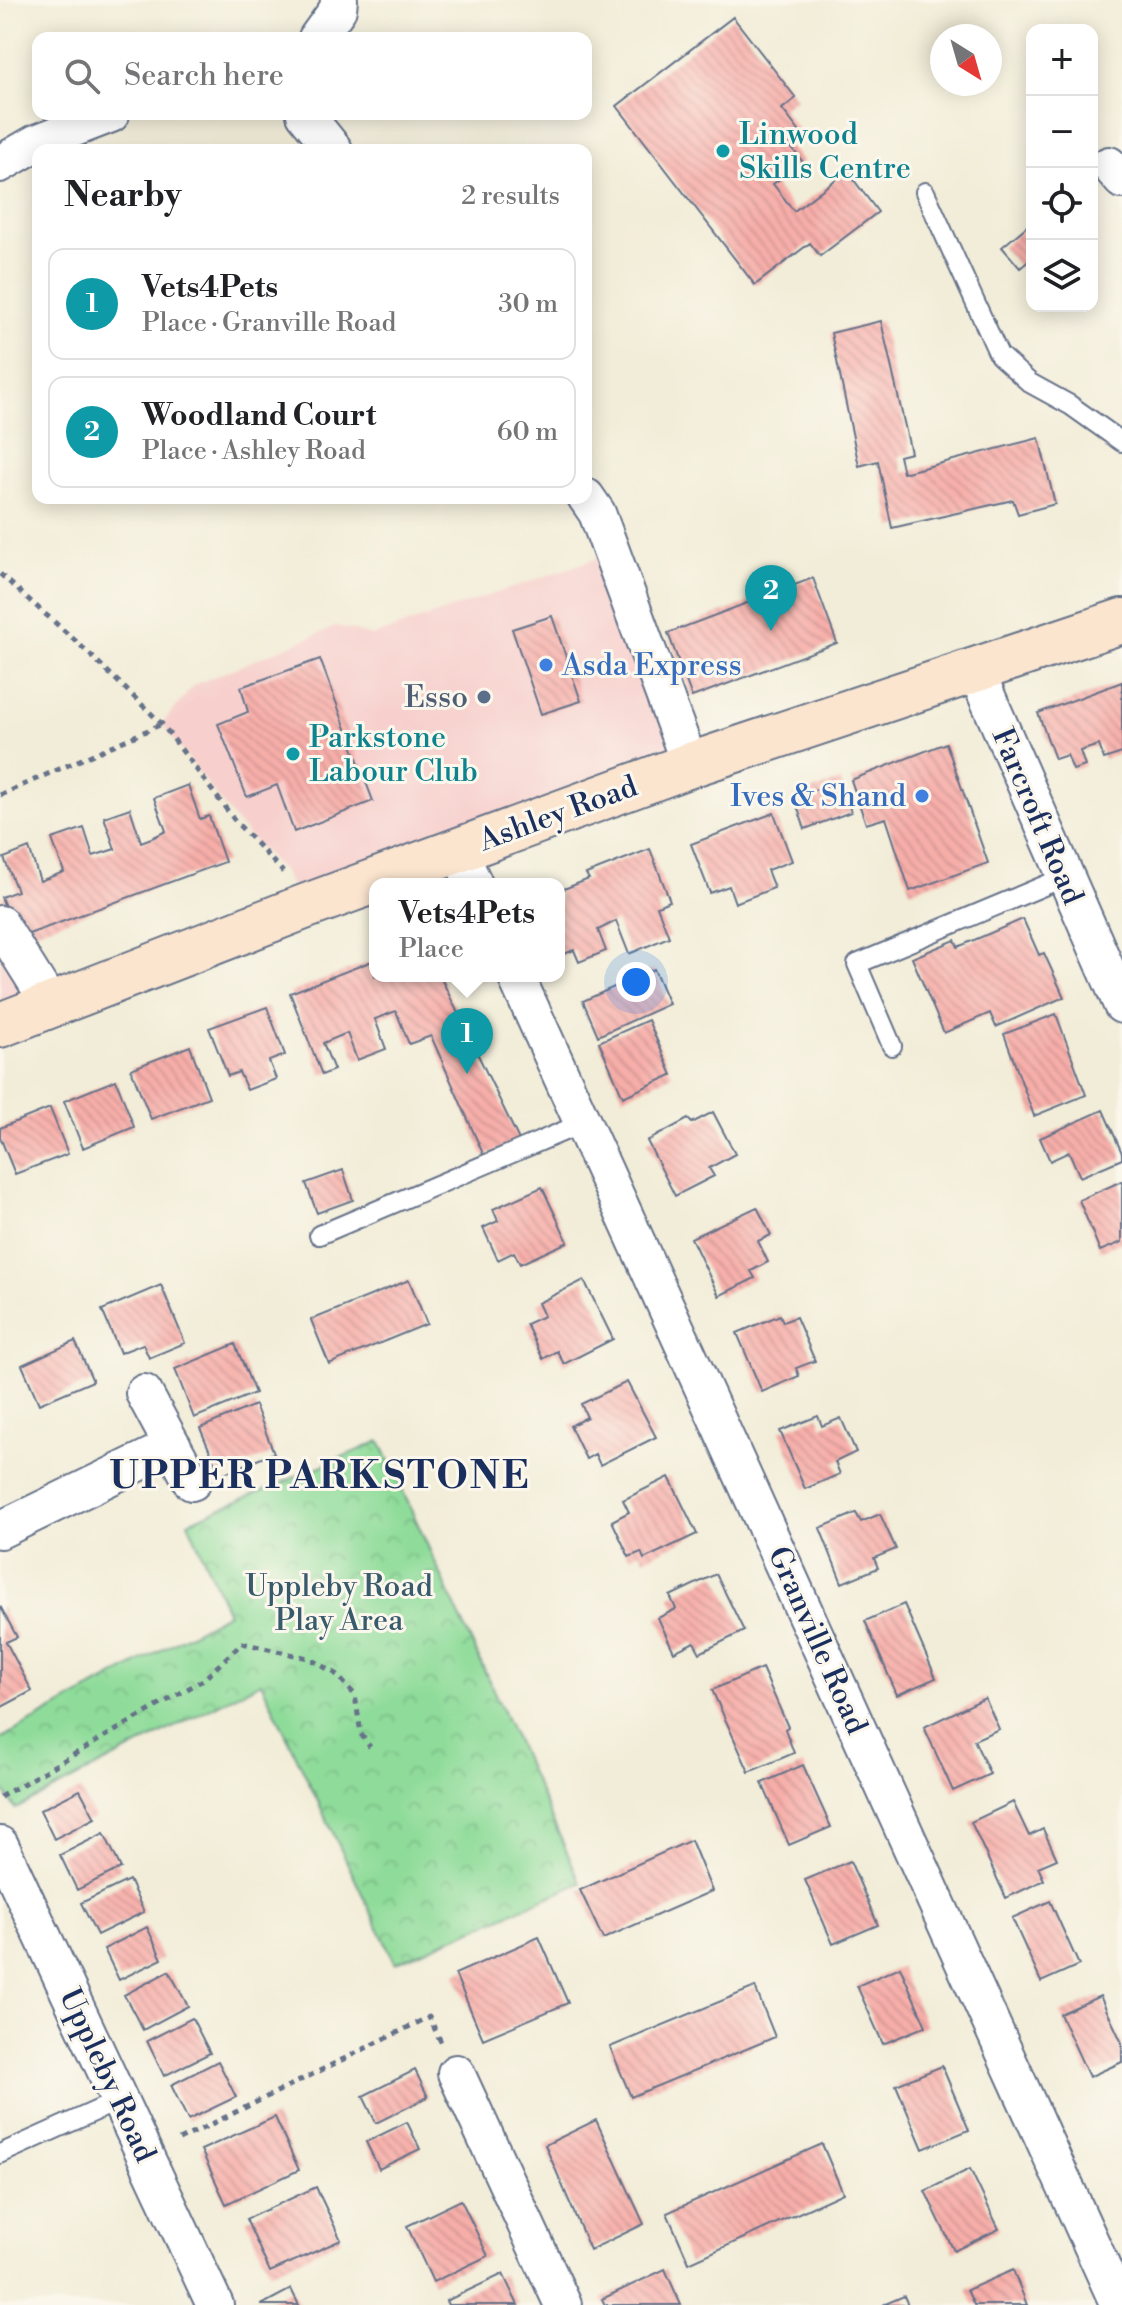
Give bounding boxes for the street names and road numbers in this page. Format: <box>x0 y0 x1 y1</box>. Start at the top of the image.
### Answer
street label: Farcroft Road <box>983 722 1091 910</box>
street label: Ashley Road <box>473 768 643 860</box>
street label: Granville Road <box>759 1541 875 1740</box>
street label: Uppleby Road <box>50 1982 164 2168</box>

